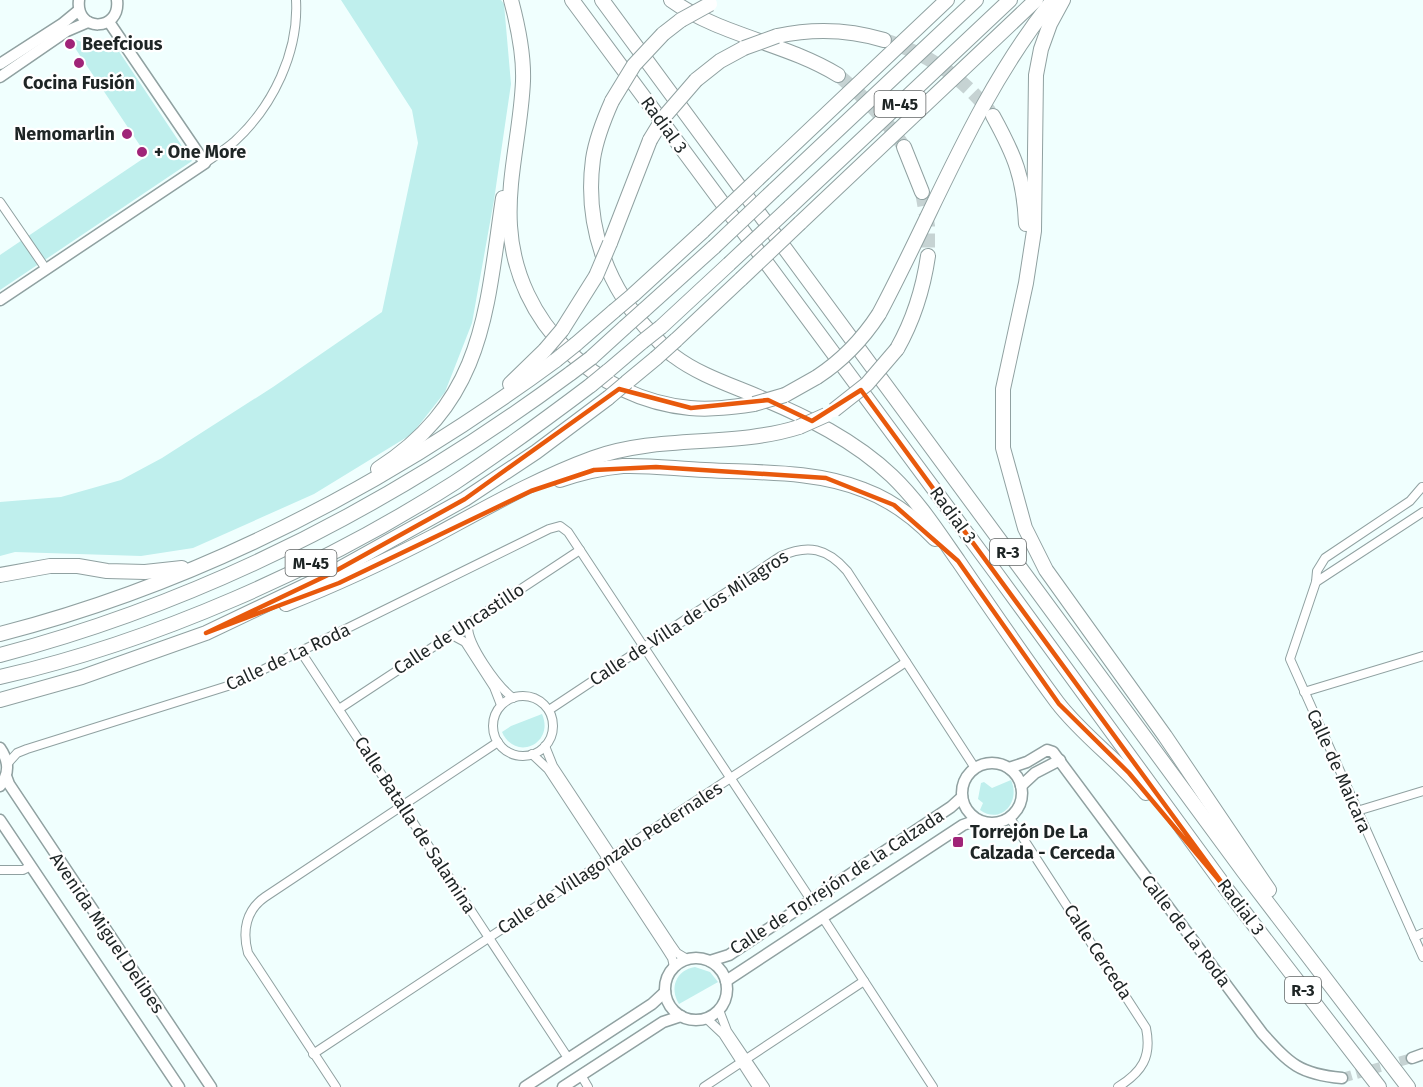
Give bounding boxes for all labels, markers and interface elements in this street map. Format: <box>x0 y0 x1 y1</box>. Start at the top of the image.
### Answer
place label: Beefcious <box>82 33 163 55</box>
marker: Beefcious <box>63 37 77 51</box>
marker: Cocina Fusión <box>72 56 86 70</box>
place label: Cocina Fusión <box>23 72 135 94</box>
road number: M-45 <box>874 91 926 117</box>
street label: Radial 3 <box>636 92 692 158</box>
place label: Nemomarlin <box>14 123 115 145</box>
marker: Nemomarlin <box>120 127 134 141</box>
place label: + One More <box>154 141 246 163</box>
marker: + One More <box>135 145 149 159</box>
street label: Radial 3 <box>925 482 981 548</box>
road number: R-3 <box>990 539 1026 565</box>
street label: Calle de Villa de los Milagros <box>585 545 793 691</box>
road number: M-45 <box>286 550 336 576</box>
street label: Calle de Uncastillo <box>390 579 528 679</box>
street label: Calle de La Roda <box>222 619 354 695</box>
street label: Calle de Maicara <box>1302 706 1376 836</box>
street label: Calle Batalla de Salamina <box>349 732 481 918</box>
street label: Calle de Villagonzalo Pedernales <box>493 777 727 939</box>
street label: Calle de Torrejón de la Calzada <box>726 804 948 960</box>
place label: Torrejón De La Calzada - Cerceda <box>970 821 1115 864</box>
marker: Torrejón De La Calzada - Cerceda <box>951 835 965 849</box>
street label: Avenida Miguel Delibes <box>45 848 169 1018</box>
street label: Calle de La Roda <box>1137 870 1235 992</box>
street label: Radial 3 <box>1213 874 1269 940</box>
street label: Calle Cerceda <box>1059 900 1137 1004</box>
road number: R-3 <box>1285 977 1321 1003</box>

